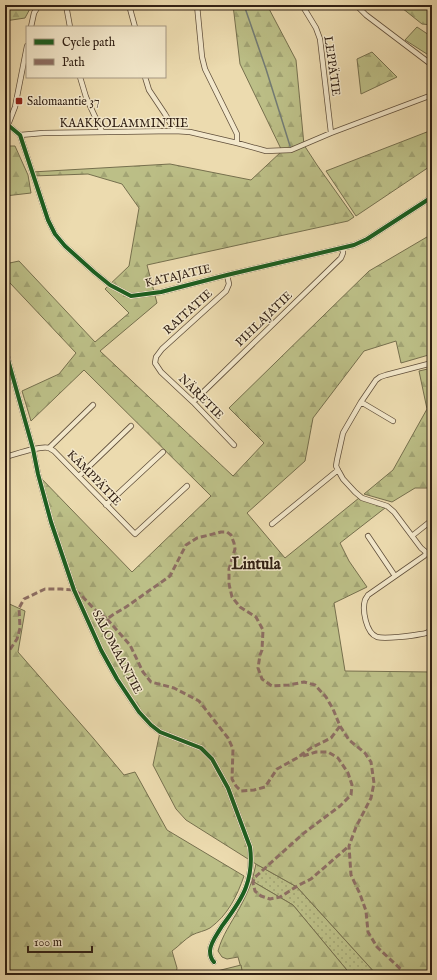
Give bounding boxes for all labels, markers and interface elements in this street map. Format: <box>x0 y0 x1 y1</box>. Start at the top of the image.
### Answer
legend <box>26 26 166 78</box>
text: Cycle path <box>62 35 116 51</box>
street label: LEPPÄTIE <box>320 35 345 97</box>
text: Path <box>62 55 85 70</box>
place label: Salomaantie 37 <box>27 94 100 109</box>
marker: Salomaantie 37 <box>14 96 24 106</box>
street label: KAAKKOLAMMINTIE <box>60 116 188 131</box>
street label: KATAJATIE <box>143 261 213 292</box>
street label: RAITATIE <box>160 286 216 338</box>
street label: PIHLAJATIE <box>232 288 296 351</box>
street label: NÄRETIE <box>175 371 227 423</box>
street label: KÄMPPÄTIE <box>64 446 125 509</box>
district label: Lintula <box>231 555 282 575</box>
street label: SALOMAANTIE <box>89 608 145 696</box>
scale bar <box>28 928 92 954</box>
text: 100 m <box>34 935 62 950</box>

